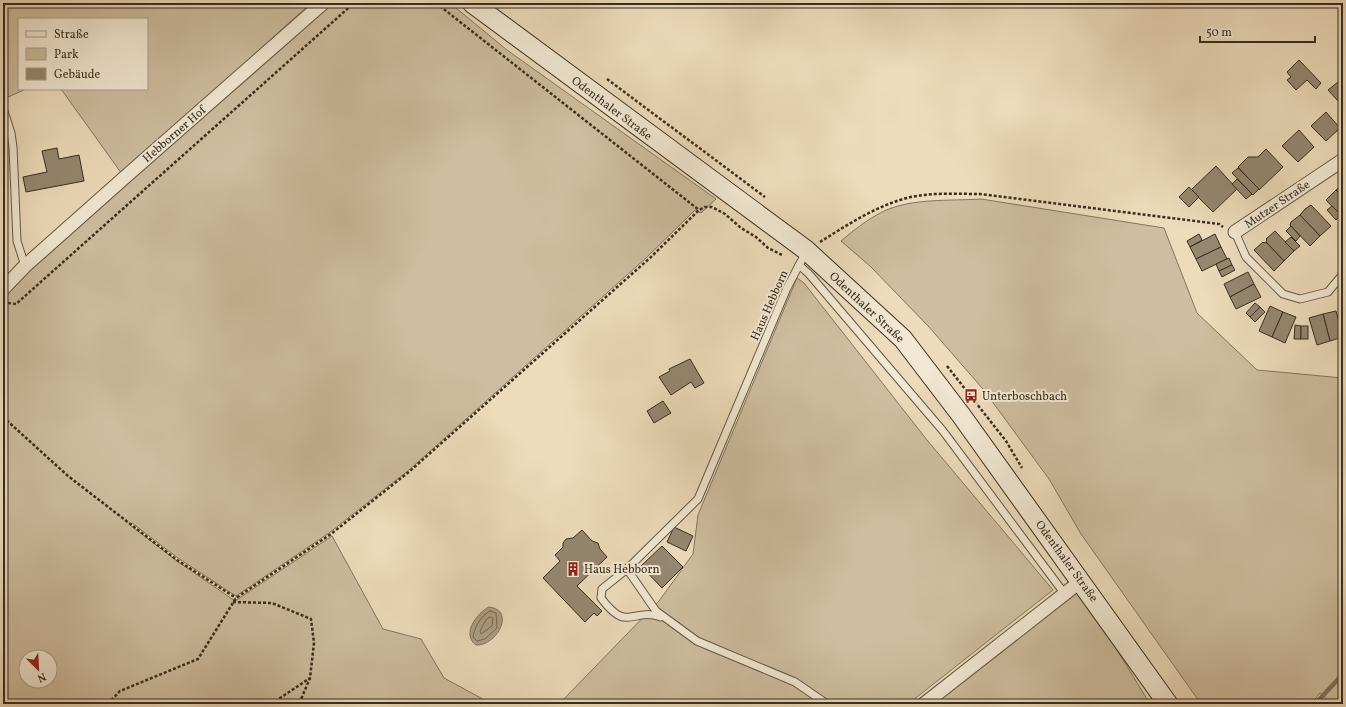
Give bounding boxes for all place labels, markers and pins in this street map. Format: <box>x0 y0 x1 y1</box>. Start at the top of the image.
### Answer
bus stop icon: Unterboschbach <box>963 388 979 404</box>
place label: Unterboschbach <box>982 389 1067 405</box>
building icon: Haus Hebborn <box>565 561 581 577</box>
place label: Haus Hebborn <box>584 562 660 578</box>

